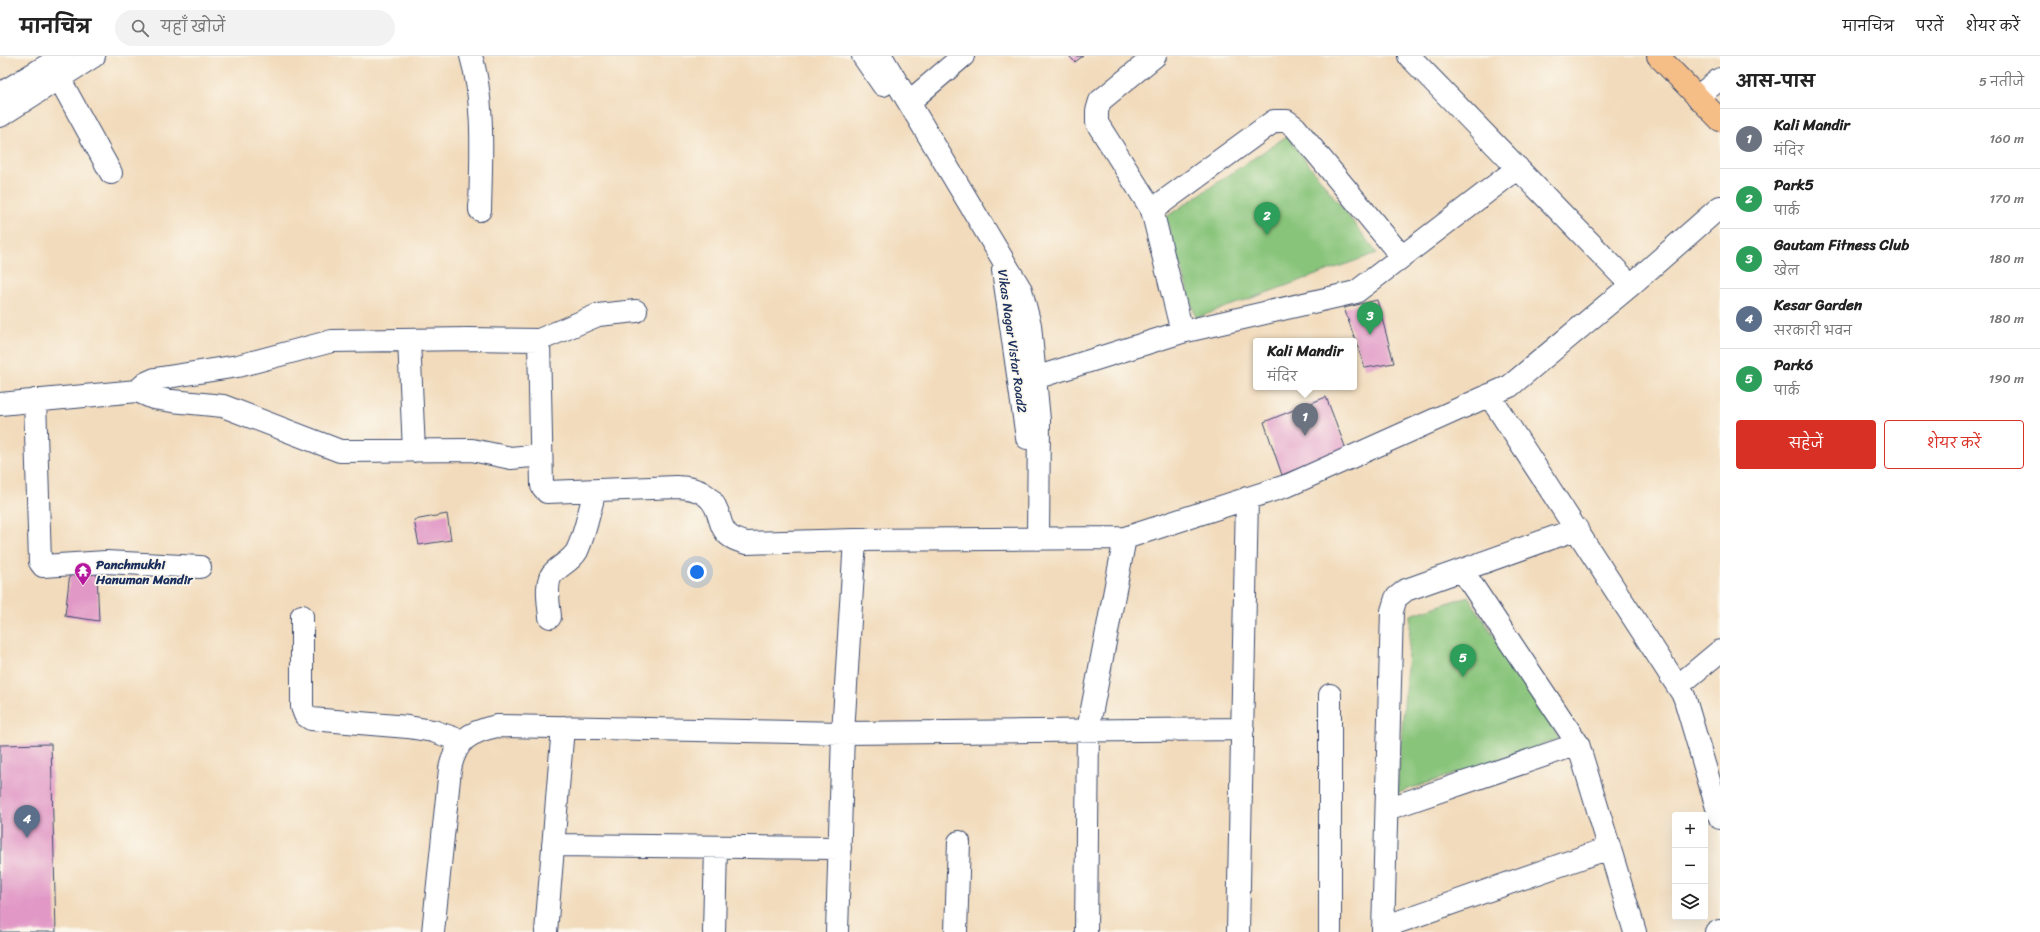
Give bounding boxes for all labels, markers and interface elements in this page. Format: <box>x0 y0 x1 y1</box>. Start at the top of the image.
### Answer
text: मानचित्र <box>20 10 91 43</box>
search box <box>115 10 395 46</box>
text: यहाँ खोजें <box>161 14 225 40</box>
text: मानचित्र <box>1843 14 1894 39</box>
text: परतें <box>1916 14 1943 39</box>
text: शेयर करें <box>1965 14 2020 39</box>
icon: search <box>129 17 151 39</box>
text: आस-पास <box>1736 66 1815 96</box>
text: 5 नतीजे <box>1979 70 2024 93</box>
text: Kali Mandir <box>1774 112 1850 138</box>
text: 1 <box>1746 127 1752 150</box>
text: 160 m <box>1989 127 2024 150</box>
text: मंदिर <box>1774 139 1804 162</box>
text: Park5 <box>1774 172 1814 198</box>
text: 2 <box>1745 187 1753 210</box>
text: 170 m <box>1989 187 2024 210</box>
text: पार्क <box>1774 199 1800 222</box>
pin: 2 <box>1254 202 1280 235</box>
text: Gautam Fitness Club <box>1774 232 1909 258</box>
text: 3 <box>1745 247 1753 270</box>
text: 180 m <box>1989 247 2024 270</box>
text: खेल <box>1774 259 1799 282</box>
street label: Vikas Nagar Vistar Road2 <box>991 268 1034 415</box>
text: Kesar Garden <box>1774 292 1862 318</box>
pin: 3 <box>1357 302 1383 335</box>
text: 4 <box>1745 307 1753 330</box>
text: 180 m <box>1989 307 2024 330</box>
text: सरकारी भवन <box>1774 319 1852 342</box>
popup <box>1253 338 1357 390</box>
text: Kali Mandir <box>1267 338 1343 364</box>
text: Park6 <box>1774 352 1813 378</box>
text: मंदिर <box>1267 365 1297 388</box>
text: 5 <box>1745 367 1753 390</box>
text: 190 m <box>1989 367 2024 390</box>
text: पार्क <box>1774 379 1800 402</box>
pin: 1 <box>1292 403 1318 436</box>
button: सहेजें <box>1736 420 1876 469</box>
button: शेयर करें <box>1884 420 2024 469</box>
place label: Panchmukhi Hanuman Mandir <box>95 553 194 591</box>
temple icon: Panchmukhi Hanuman Mandir <box>73 561 93 586</box>
your location <box>687 562 707 582</box>
pin: 5 <box>1450 644 1476 677</box>
pin: 4 <box>14 805 40 838</box>
map controls <box>1672 812 1708 920</box>
button: + <box>1672 812 1708 848</box>
button: − <box>1672 848 1708 884</box>
button: layers <box>1672 884 1708 920</box>

